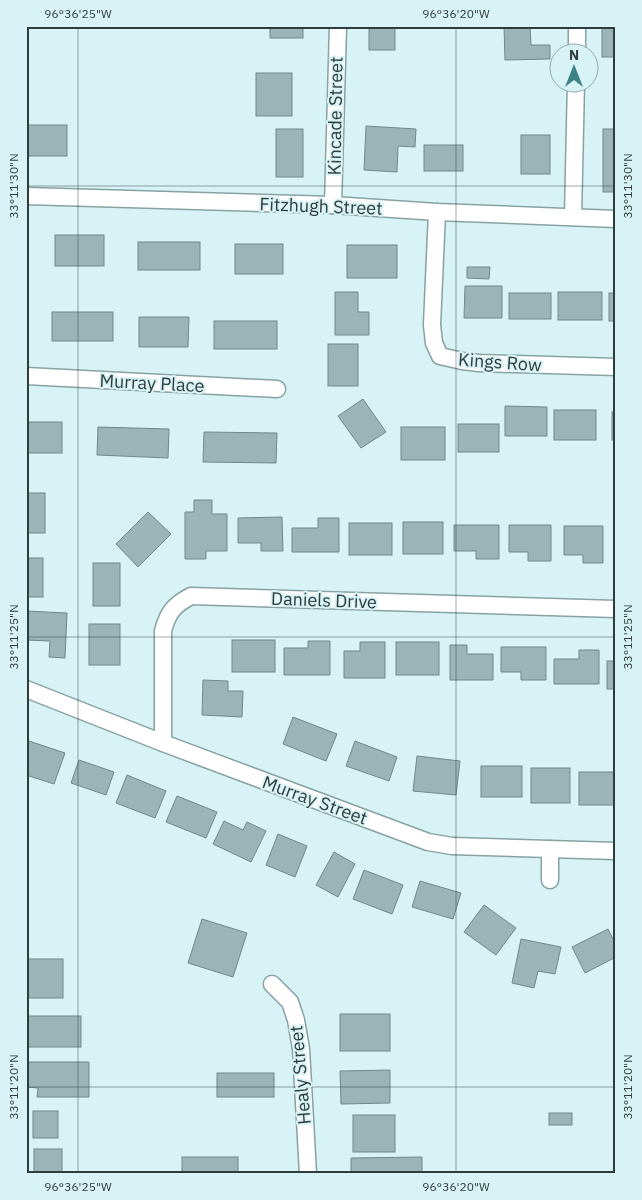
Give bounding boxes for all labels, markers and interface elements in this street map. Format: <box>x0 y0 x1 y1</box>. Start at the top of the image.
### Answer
text: 96°36'25"W <box>44 6 112 21</box>
text: 96°36'20"W <box>422 6 490 21</box>
north arrow <box>550 42 600 92</box>
text: N <box>569 46 579 64</box>
street label: Kincade Street <box>322 56 348 176</box>
text: 33°11'30"N <box>6 153 21 219</box>
text: 33°11'30"N <box>620 153 635 219</box>
street label: Fitzhugh Street <box>259 192 383 220</box>
street label: Kings Row <box>457 348 543 376</box>
street label: Murray Place <box>99 369 205 397</box>
street label: Daniels Drive <box>271 587 377 613</box>
text: 33°11'25"N <box>6 604 21 670</box>
text: 33°11'25"N <box>620 604 635 670</box>
street label: Murray Street <box>259 770 371 830</box>
street label: Healy Street <box>284 1024 316 1126</box>
text: 33°11'20"N <box>6 1054 21 1120</box>
text: 33°11'20"N <box>620 1054 635 1120</box>
text: 96°36'25"W <box>44 1179 112 1194</box>
text: 96°36'20"W <box>422 1179 490 1194</box>

